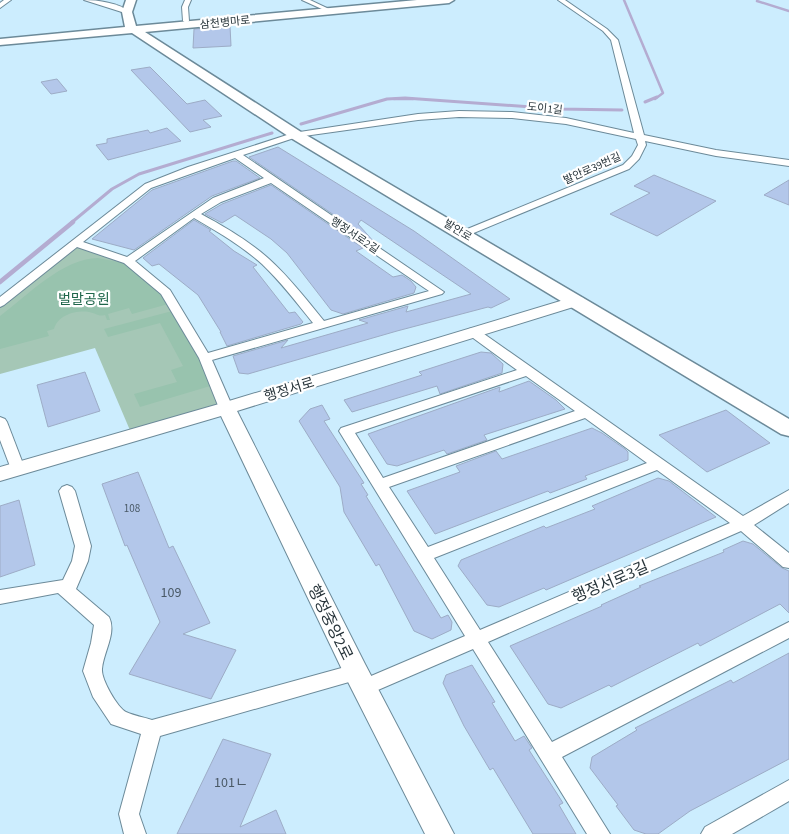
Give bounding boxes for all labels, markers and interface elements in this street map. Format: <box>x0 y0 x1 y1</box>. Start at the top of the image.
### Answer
street label: 삼천병마로 <box>199 12 251 33</box>
street label: 도이1길 <box>526 99 564 118</box>
street label: 발안로39번길 <box>561 149 623 188</box>
street label: 행정서로2길 <box>327 214 382 257</box>
street label: 발안로 <box>441 216 475 245</box>
park label: 벌말공원 <box>58 290 110 310</box>
street label: 행정서로 <box>262 373 317 407</box>
house number: 108 <box>124 501 141 516</box>
street label: 행정서로3길 <box>569 556 652 608</box>
street label: 행정중앙2로 <box>302 581 358 664</box>
house number: 109 <box>161 583 181 603</box>
house number: 101ㄴ <box>214 773 248 793</box>

